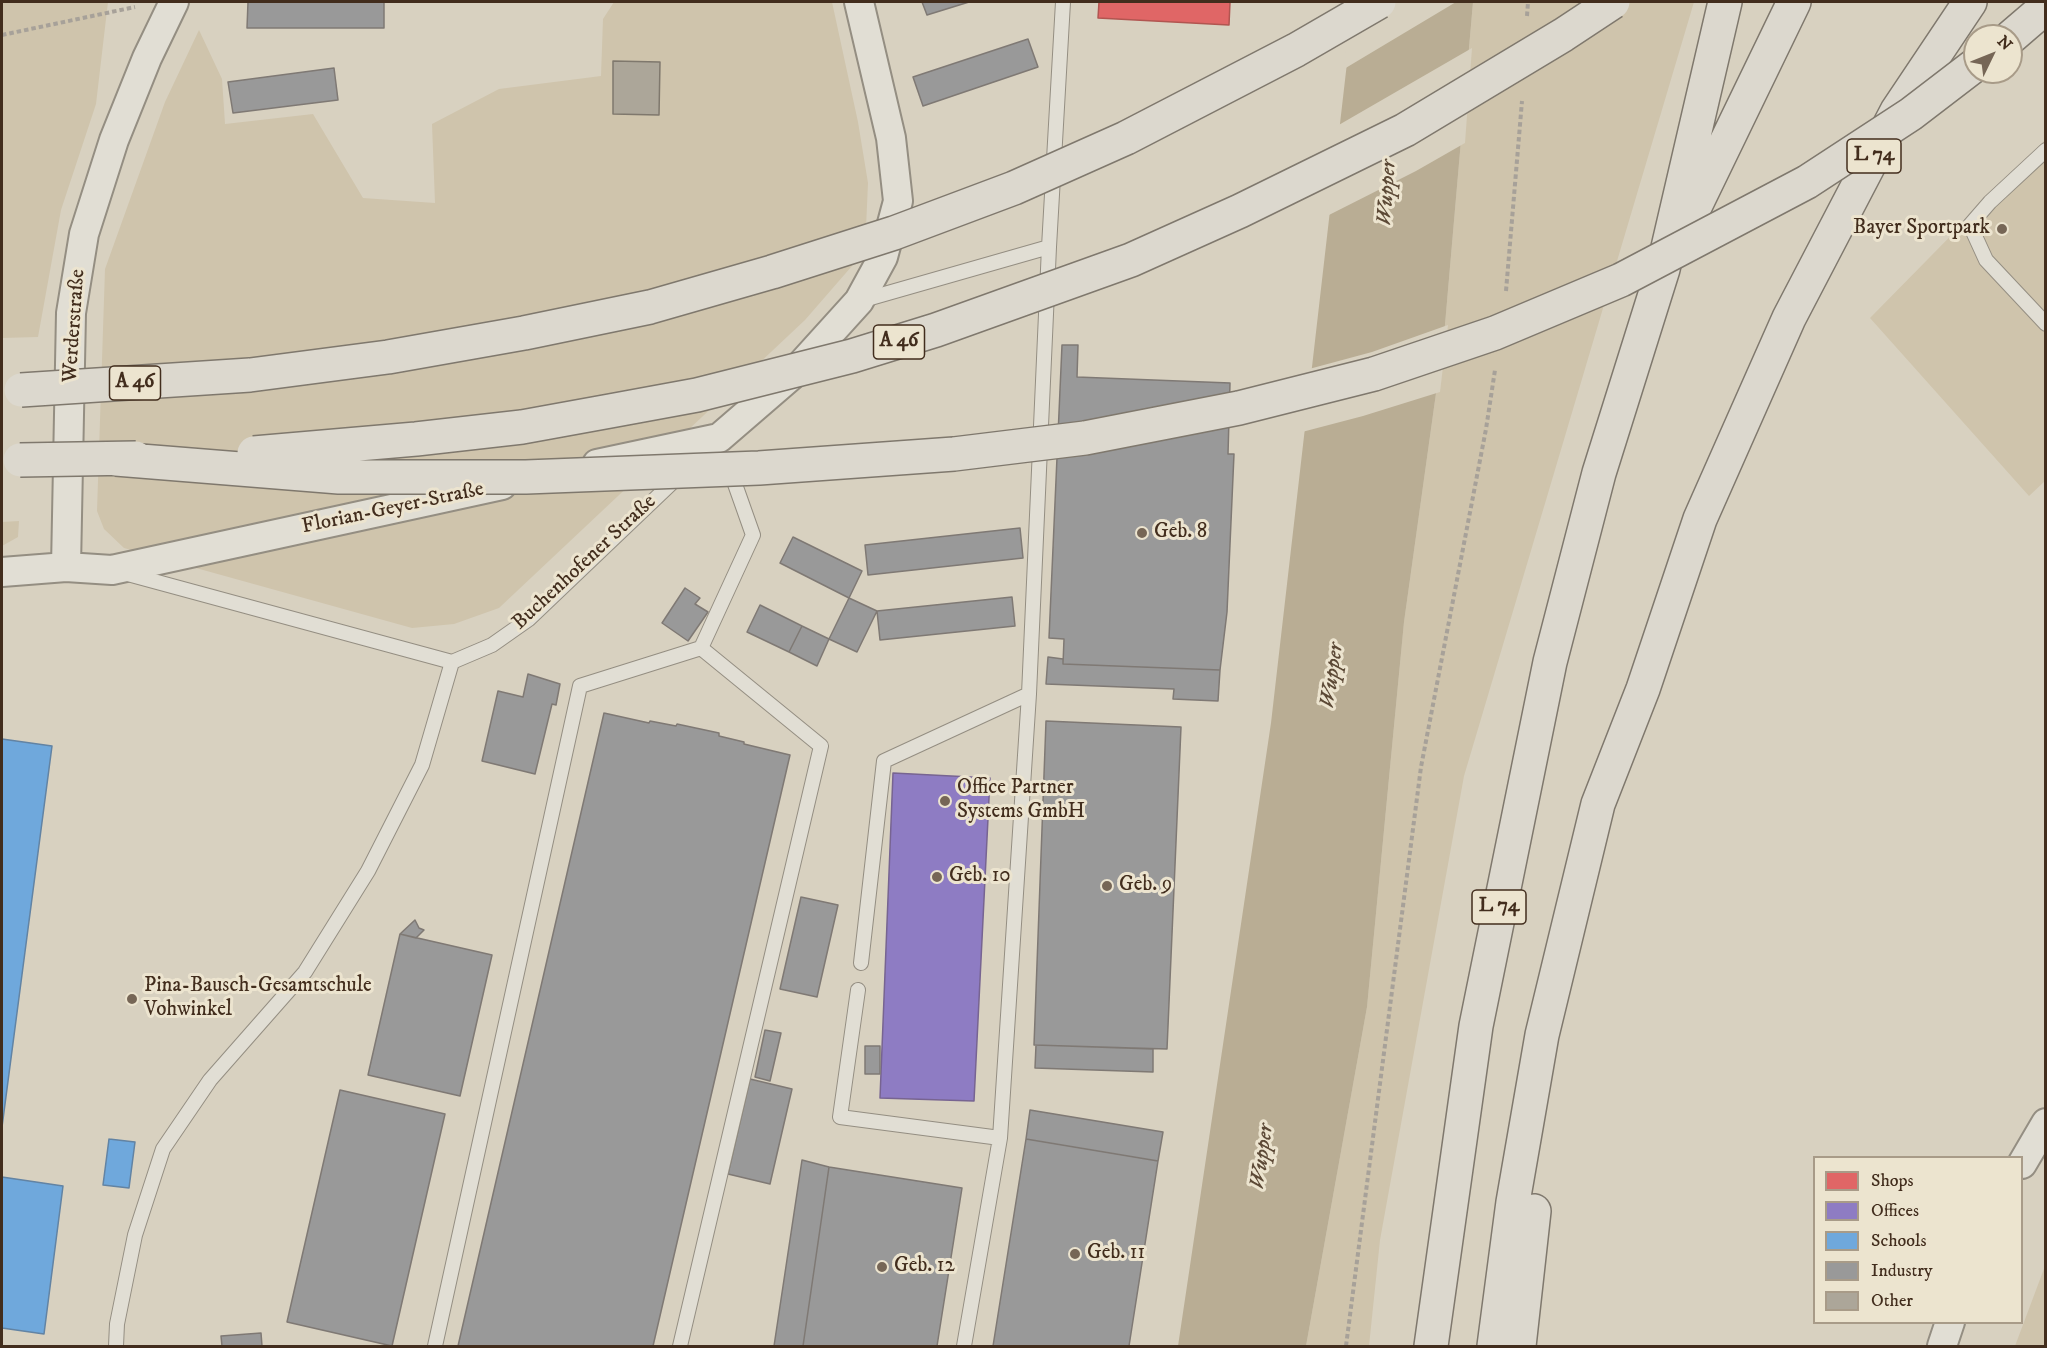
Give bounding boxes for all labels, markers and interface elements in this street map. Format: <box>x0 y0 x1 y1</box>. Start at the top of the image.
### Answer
north arrow <box>1963 24 2023 84</box>
text: N <box>1993 31 2016 55</box>
road number: L 74 <box>1847 139 1901 173</box>
water label: Wupper <box>1373 159 1403 227</box>
place label: Bayer Sportpark <box>1853 216 1990 242</box>
marker: Bayer Sportpark <box>1995 222 2009 236</box>
street label: Werderstraße <box>58 268 92 384</box>
road number: A 46 <box>874 325 924 359</box>
road number: A 46 <box>110 366 160 400</box>
street label: Florian-Geyer-Straße <box>300 477 486 541</box>
street label: Buchenhofener Straße <box>508 490 662 636</box>
place label: Geb. 8 <box>1154 520 1207 546</box>
marker: Geb. 8 <box>1135 526 1149 540</box>
water label: Wupper <box>1315 642 1351 710</box>
place label: Office Partner Systems GmbH <box>957 776 1085 826</box>
marker: Office Partner Systems GmbH <box>938 794 952 808</box>
place label: Geb. 10 <box>949 864 1011 890</box>
marker: Geb. 10 <box>930 870 944 884</box>
place label: Geb. 9 <box>1119 873 1172 899</box>
marker: Geb. 9 <box>1100 879 1114 893</box>
road number: L 74 <box>1472 890 1526 924</box>
place label: Pina-Bausch-Gesamtschule Vohwinkel <box>144 974 372 1024</box>
marker: Pina-Bausch-Gesamtschule Vohwinkel <box>125 992 139 1006</box>
water label: Wupper <box>1245 1123 1281 1191</box>
legend <box>1813 1156 2023 1324</box>
text: Shops <box>1871 1170 1914 1192</box>
text: Offices <box>1871 1200 1919 1222</box>
text: Schools <box>1871 1230 1926 1252</box>
place label: Geb. 11 <box>1087 1241 1145 1267</box>
marker: Geb. 11 <box>1068 1247 1082 1261</box>
place label: Geb. 12 <box>894 1254 955 1280</box>
marker: Geb. 12 <box>875 1260 889 1274</box>
text: Industry <box>1871 1260 1932 1282</box>
text: Other <box>1871 1290 1913 1312</box>

